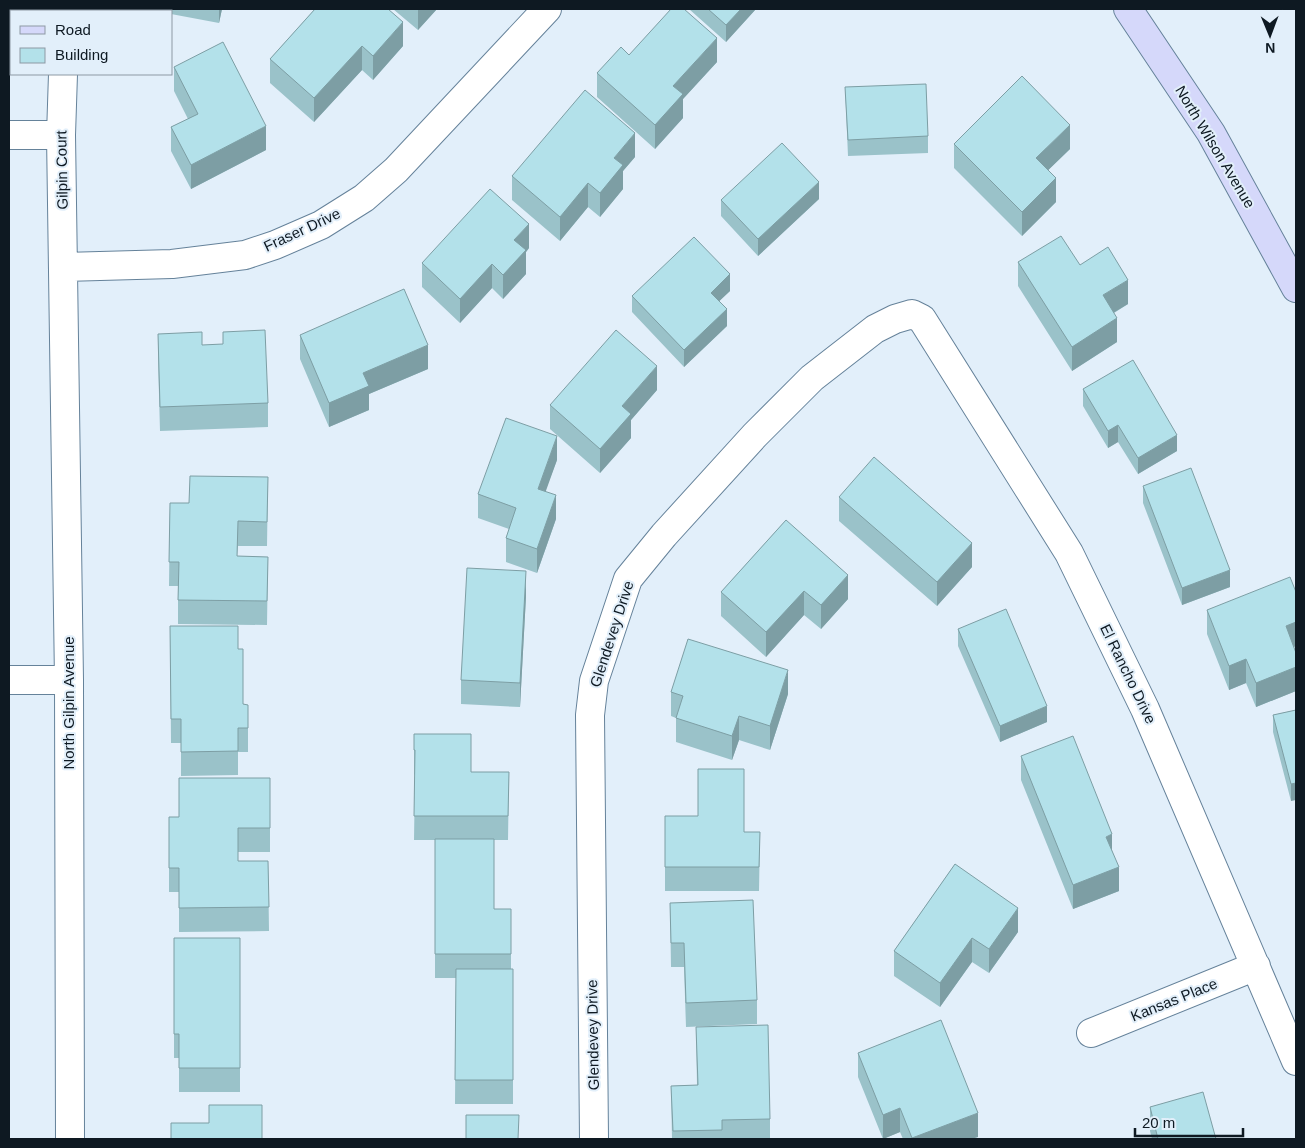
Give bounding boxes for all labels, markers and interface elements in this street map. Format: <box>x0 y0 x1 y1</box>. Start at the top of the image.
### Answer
legend <box>10 10 172 75</box>
north arrow <box>1245 10 1295 60</box>
text: Road <box>55 21 91 38</box>
text: N <box>1265 40 1275 56</box>
text: Building <box>55 46 108 63</box>
street label: North Wilson Avenue <box>1172 82 1259 211</box>
street label: Gilpin Court <box>52 129 71 210</box>
street label: Fraser Drive <box>261 204 343 255</box>
street label: Glendevey Drive <box>586 578 637 689</box>
street label: El Rancho Drive <box>1097 621 1160 726</box>
street label: North Gilpin Avenue <box>60 636 77 770</box>
street label: Kansas Place <box>1128 974 1220 1025</box>
street label: Glendevey Drive <box>583 979 602 1091</box>
scale bar <box>1135 1106 1242 1138</box>
text: 20 m <box>1142 1114 1175 1131</box>

